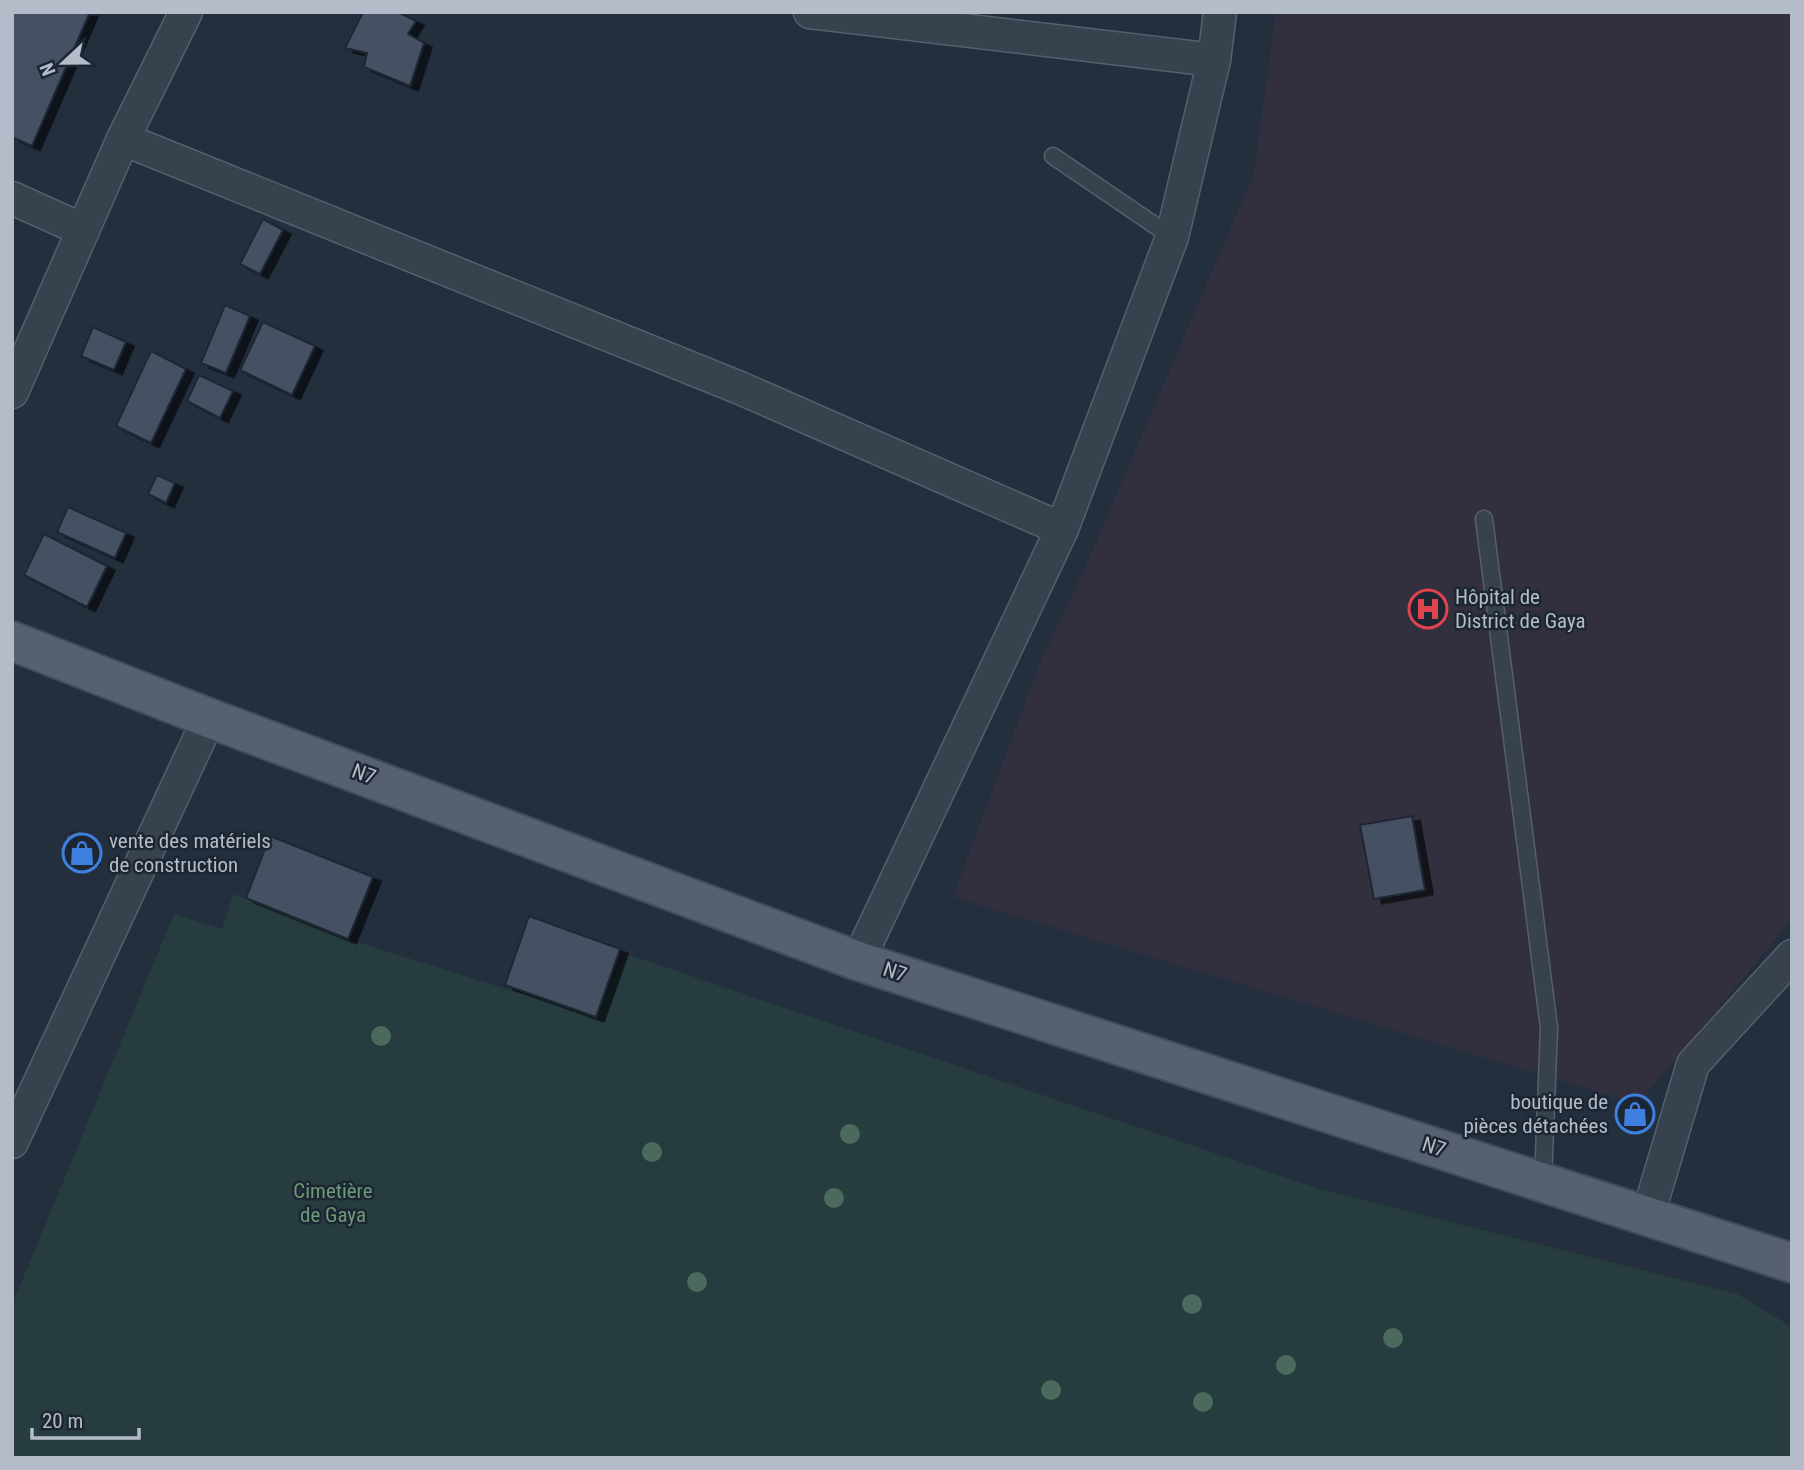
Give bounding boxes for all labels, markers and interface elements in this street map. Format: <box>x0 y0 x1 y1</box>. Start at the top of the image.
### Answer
north arrow <box>28 28 98 98</box>
text: N <box>35 59 61 79</box>
place label: Hôpital de District de Gaya <box>1455 585 1586 633</box>
hospital icon: Hôpital de District de Gaya <box>1407 588 1449 630</box>
street label: N7 <box>349 759 379 789</box>
place label: vente des matériels de construction <box>109 829 271 877</box>
shop icon: vente des matériels de construction <box>61 832 103 874</box>
street label: N7 <box>880 957 910 987</box>
place label: boutique de pièces détachées <box>1463 1090 1608 1138</box>
shop icon: boutique de pièces détachées <box>1614 1093 1656 1135</box>
street label: N7 <box>1419 1132 1449 1162</box>
park label: Cimetière de Gaya <box>293 1179 373 1227</box>
scale bar <box>32 1396 138 1440</box>
text: 20 m <box>42 1409 83 1433</box>

